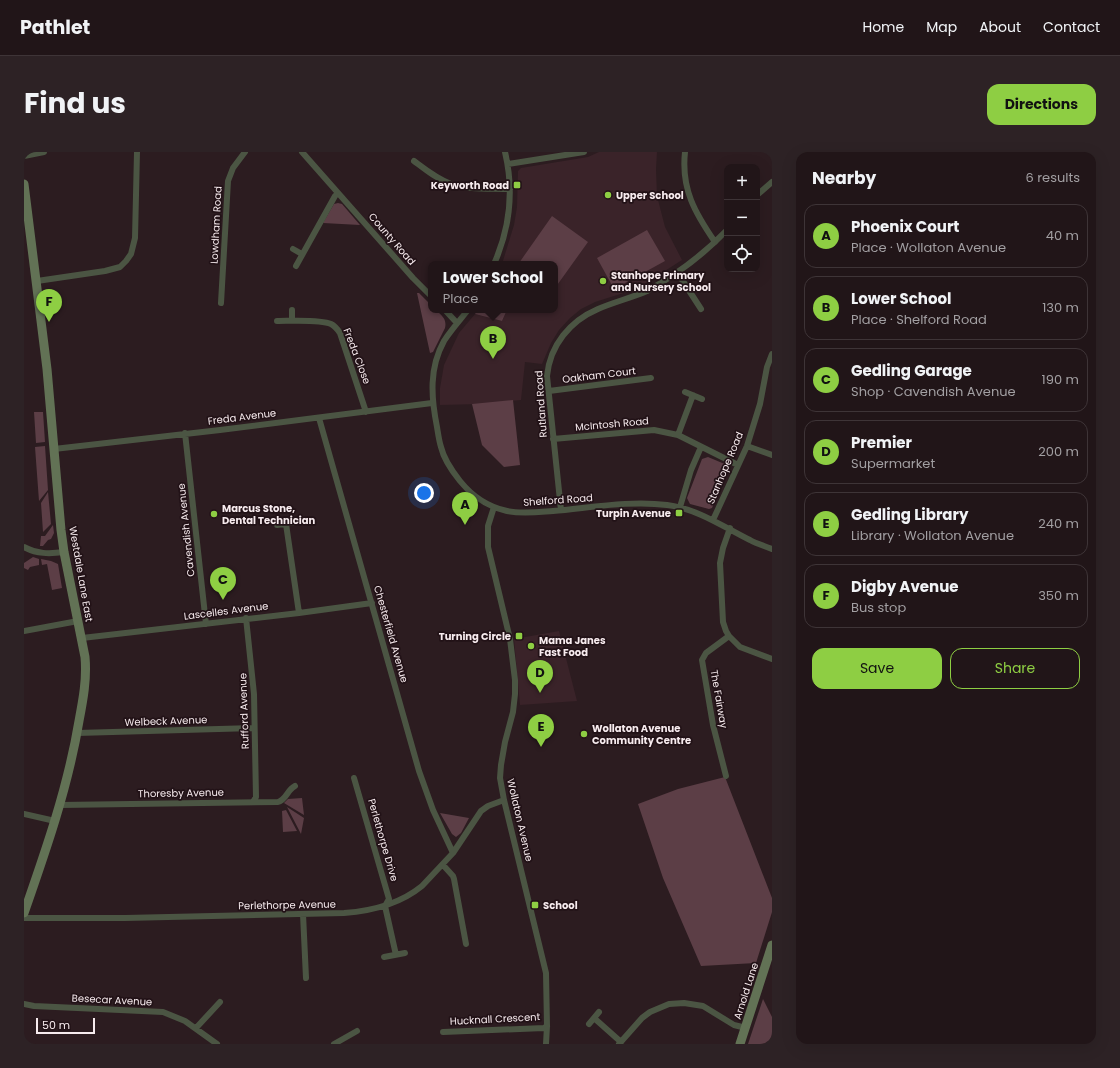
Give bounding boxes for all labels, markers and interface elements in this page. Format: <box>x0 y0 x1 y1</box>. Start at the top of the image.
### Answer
text: Pathlet <box>20 14 90 41</box>
text: Home <box>862 17 904 37</box>
text: Map <box>926 17 957 37</box>
text: About <box>979 17 1021 37</box>
text: Contact <box>1043 17 1100 37</box>
text: Find us <box>24 84 126 123</box>
button: Directions <box>987 84 1096 125</box>
map controls <box>724 164 760 272</box>
button: + <box>724 164 760 200</box>
text: Nearby <box>812 166 876 190</box>
text: 6 results <box>1026 168 1080 187</box>
place label: Keyworth Road <box>431 178 509 193</box>
marker: Keyworth Road <box>512 180 522 190</box>
street label: Lowdham Road <box>206 186 226 264</box>
place label: Upper School <box>616 188 684 203</box>
marker: Upper School <box>603 190 613 200</box>
button: − <box>724 200 760 236</box>
street label: County Road <box>365 210 419 268</box>
text: Phoenix Court <box>851 216 959 237</box>
text: A <box>821 226 831 245</box>
text: 40 m <box>1046 226 1079 245</box>
button: locate <box>724 236 760 272</box>
text: Place · Wollaton Avenue <box>851 238 1006 257</box>
popup <box>428 261 558 313</box>
text: Lower School <box>443 267 543 288</box>
place label: Stanhope Primary and Nursery School <box>611 268 711 295</box>
marker: Stanhope Primary and Nursery School <box>598 276 608 286</box>
text: Lower School <box>851 288 952 309</box>
pin: F <box>36 289 62 322</box>
text: Place <box>443 289 478 308</box>
text: B <box>822 298 830 317</box>
text: 130 m <box>1042 298 1079 317</box>
text: Place · Shelford Road <box>851 310 987 329</box>
street label: Freda Close <box>339 326 375 386</box>
pin: B <box>480 326 506 359</box>
text: Gedling Garage <box>851 360 972 381</box>
street label: Oakham Court <box>561 363 637 387</box>
street label: Rutland Road <box>531 370 551 438</box>
text: C <box>821 370 831 389</box>
text: 190 m <box>1042 370 1079 389</box>
text: Shop · Cavendish Avenue <box>851 382 1016 401</box>
street label: Freda Avenue <box>207 405 277 429</box>
street label: McIntosh Road <box>575 413 649 435</box>
street label: Stanhope Road <box>703 430 747 506</box>
text: Premier <box>851 432 912 453</box>
text: D <box>821 442 831 461</box>
text: 200 m <box>1038 442 1079 461</box>
text: Supermarket <box>851 454 935 473</box>
street label: Cavendish Avenue <box>174 483 198 577</box>
your location <box>414 483 434 503</box>
street label: Shelford Road <box>523 490 593 510</box>
pin: A <box>452 492 478 525</box>
place label: Marcus Stone, Dental Technician <box>222 501 315 528</box>
text: Gedling Library <box>851 504 968 525</box>
place label: Turpin Avenue <box>596 506 671 521</box>
marker: Turpin Avenue <box>674 508 684 518</box>
marker: Marcus Stone, Dental Technician <box>209 509 219 519</box>
text: E <box>822 514 830 533</box>
text: 240 m <box>1038 514 1079 533</box>
street label: Westdale Lane East <box>65 525 97 623</box>
text: Library · Wollaton Avenue <box>851 526 1014 545</box>
pin: C <box>210 567 236 600</box>
text: Digby Avenue <box>851 576 959 597</box>
street label: Chesterfield Avenue <box>370 584 412 684</box>
text: F <box>822 586 830 605</box>
text: 350 m <box>1038 586 1079 605</box>
street label: Lascelles Avenue <box>183 598 269 624</box>
text: Bus stop <box>851 598 906 617</box>
place label: Turning Circle <box>439 629 511 644</box>
marker: Turning Circle <box>514 631 524 641</box>
place label: Mama Janes Fast Food <box>539 633 606 660</box>
marker: Mama Janes Fast Food <box>526 641 536 651</box>
button: Save <box>812 648 942 689</box>
button: Share <box>950 648 1080 689</box>
pin: D <box>527 660 553 693</box>
street label: The Fairway <box>706 669 732 730</box>
street label: Rufford Avenue <box>235 673 253 749</box>
street label: Welbeck Avenue <box>124 712 208 730</box>
pin: E <box>528 714 554 747</box>
place label: Wollaton Avenue Community Centre <box>592 721 691 748</box>
marker: Wollaton Avenue Community Centre <box>579 729 589 739</box>
street label: Wollaton Avenue <box>503 777 537 863</box>
street label: Thoresby Avenue <box>138 785 224 801</box>
street label: Perlethorpe Drive <box>364 797 402 883</box>
street label: Perlethorpe Avenue <box>238 897 336 913</box>
place label: School <box>543 898 578 913</box>
marker: School <box>530 900 540 910</box>
street label: Arnold Lane <box>730 961 762 1021</box>
street label: Besecar Avenue <box>71 990 153 1010</box>
street label: Hucknall Crescent <box>449 1009 541 1029</box>
scale bar <box>36 1016 95 1035</box>
text: 50 m <box>42 1017 70 1033</box>

